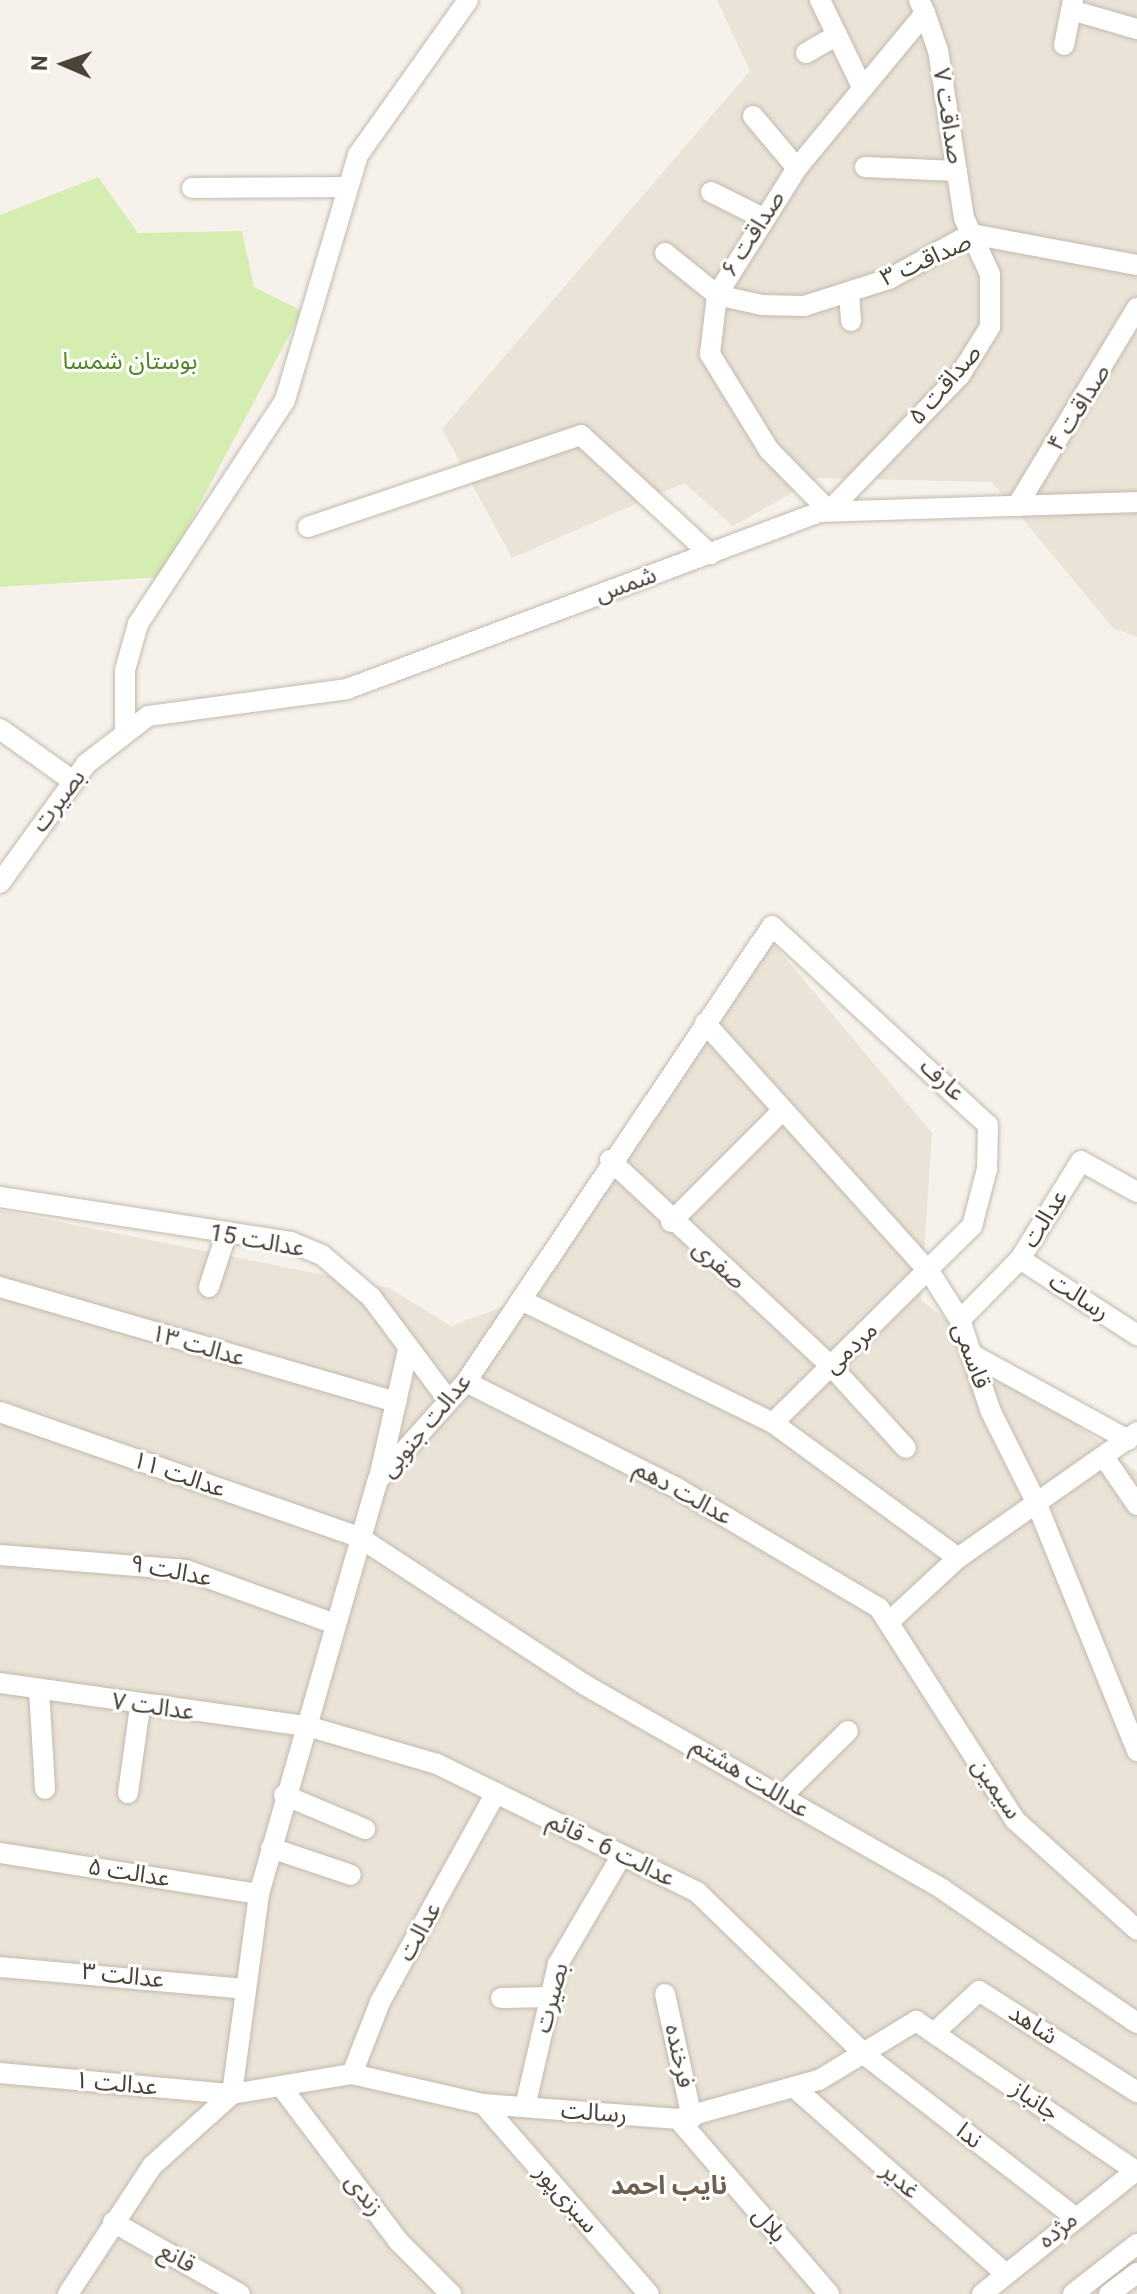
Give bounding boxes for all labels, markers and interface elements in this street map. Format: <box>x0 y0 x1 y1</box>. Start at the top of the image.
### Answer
north arrow <box>24 24 104 104</box>
text: N <box>27 55 52 71</box>
street label: صداقت ۷ <box>926 66 970 166</box>
street label: صداقت ۶ <box>715 186 791 282</box>
street label: صداقت ۳ <box>876 227 976 293</box>
street label: صداقت ۵ <box>902 339 988 431</box>
park label: بوستان شمسا <box>62 348 198 376</box>
street label: صداقت ۴ <box>1041 359 1117 457</box>
street label: شمس <box>591 561 661 609</box>
street label: بصیرت <box>26 764 92 838</box>
street label: عارف <box>914 1052 970 1108</box>
street label: عدالت <box>1016 1185 1074 1253</box>
street label: عدالت 15 <box>207 1218 307 1264</box>
street label: صفری <box>687 1234 751 1296</box>
street label: رسالت <box>1043 1267 1115 1327</box>
street label: مردمی <box>818 1316 884 1380</box>
street label: عدالت ۱۳ <box>148 1319 248 1373</box>
street label: قاسمی <box>946 1319 996 1393</box>
street label: عدالت جنوبی <box>374 1368 478 1484</box>
street label: عدالت ۱۱ <box>129 1446 229 1504</box>
street label: عدالت دهم <box>629 1454 737 1532</box>
street label: عدالت ۹ <box>128 1549 214 1593</box>
street label: عدالت ۷ <box>110 1687 196 1727</box>
street label: عداللت هشتم <box>686 1731 814 1825</box>
street label: سیمین <box>965 1753 1027 1825</box>
street label: عدالت 6 - قائم <box>542 1807 680 1893</box>
street label: عدالت ۵ <box>86 1852 172 1894</box>
street label: عدالت <box>392 1897 448 1967</box>
street label: عدالت ۳ <box>80 1957 166 1995</box>
street label: بصیرت <box>529 1960 575 2036</box>
street label: شاهد <box>1003 1999 1063 2051</box>
street label: فرخنده <box>658 2022 700 2090</box>
street label: عدالت ۱ <box>74 2066 158 2102</box>
street label: جانباز <box>1006 2074 1064 2128</box>
street label: رسالت <box>560 2096 628 2130</box>
street label: ندا <box>950 2117 988 2155</box>
street label: غدیر <box>875 2157 925 2205</box>
street label: سبزی‌پور <box>528 2159 604 2239</box>
street label: زندی <box>339 2168 389 2222</box>
district label: نایب احمد <box>611 2170 727 2202</box>
street label: بلال <box>746 2201 792 2249</box>
street label: مژده <box>1032 2205 1084 2255</box>
street label: قانع <box>154 2236 200 2280</box>

